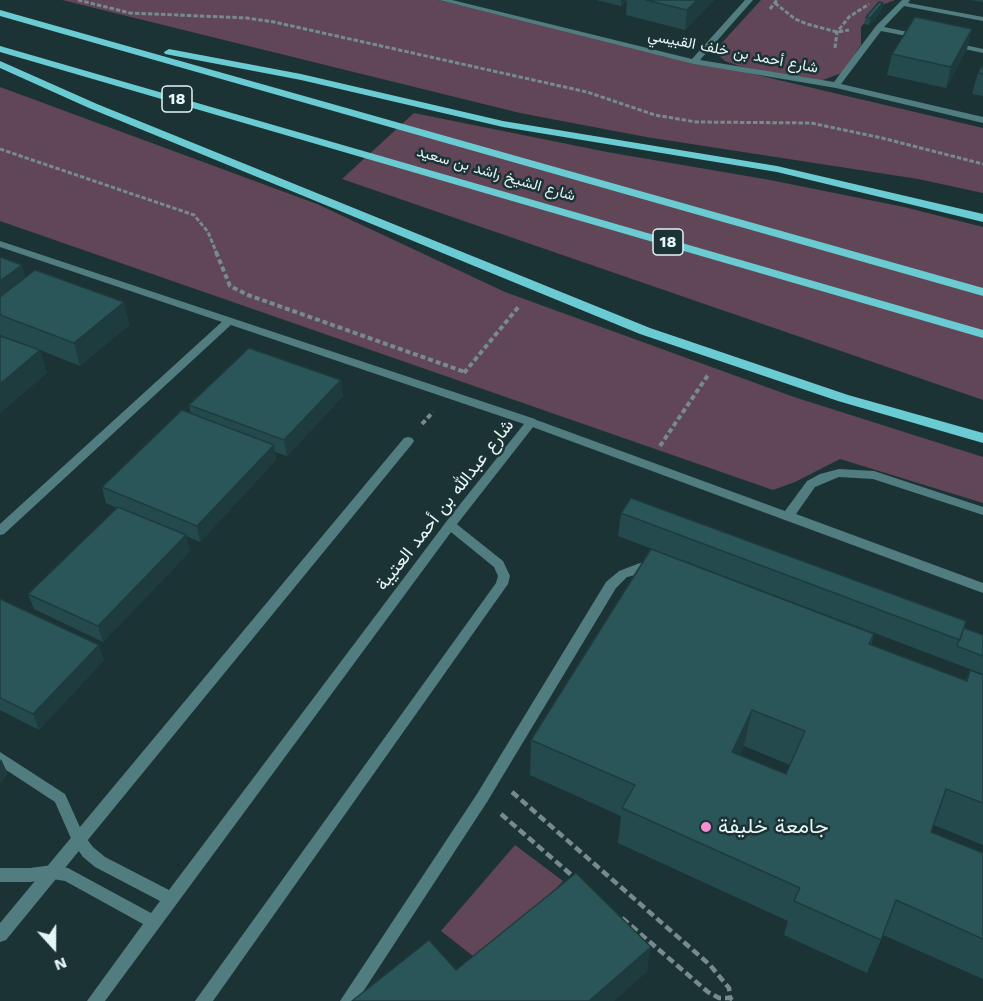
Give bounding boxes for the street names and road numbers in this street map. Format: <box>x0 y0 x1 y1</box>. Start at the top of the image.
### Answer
street label: شارع أحمد بن خلف القبيسي <box>646 27 820 77</box>
road number: 18 <box>162 86 192 112</box>
street label: شارع الشيخ راشد بن سعيد <box>415 143 577 205</box>
road number: 18 <box>653 229 683 255</box>
street label: شارع عبدالله بن أحمد العتيبة <box>371 415 519 595</box>

